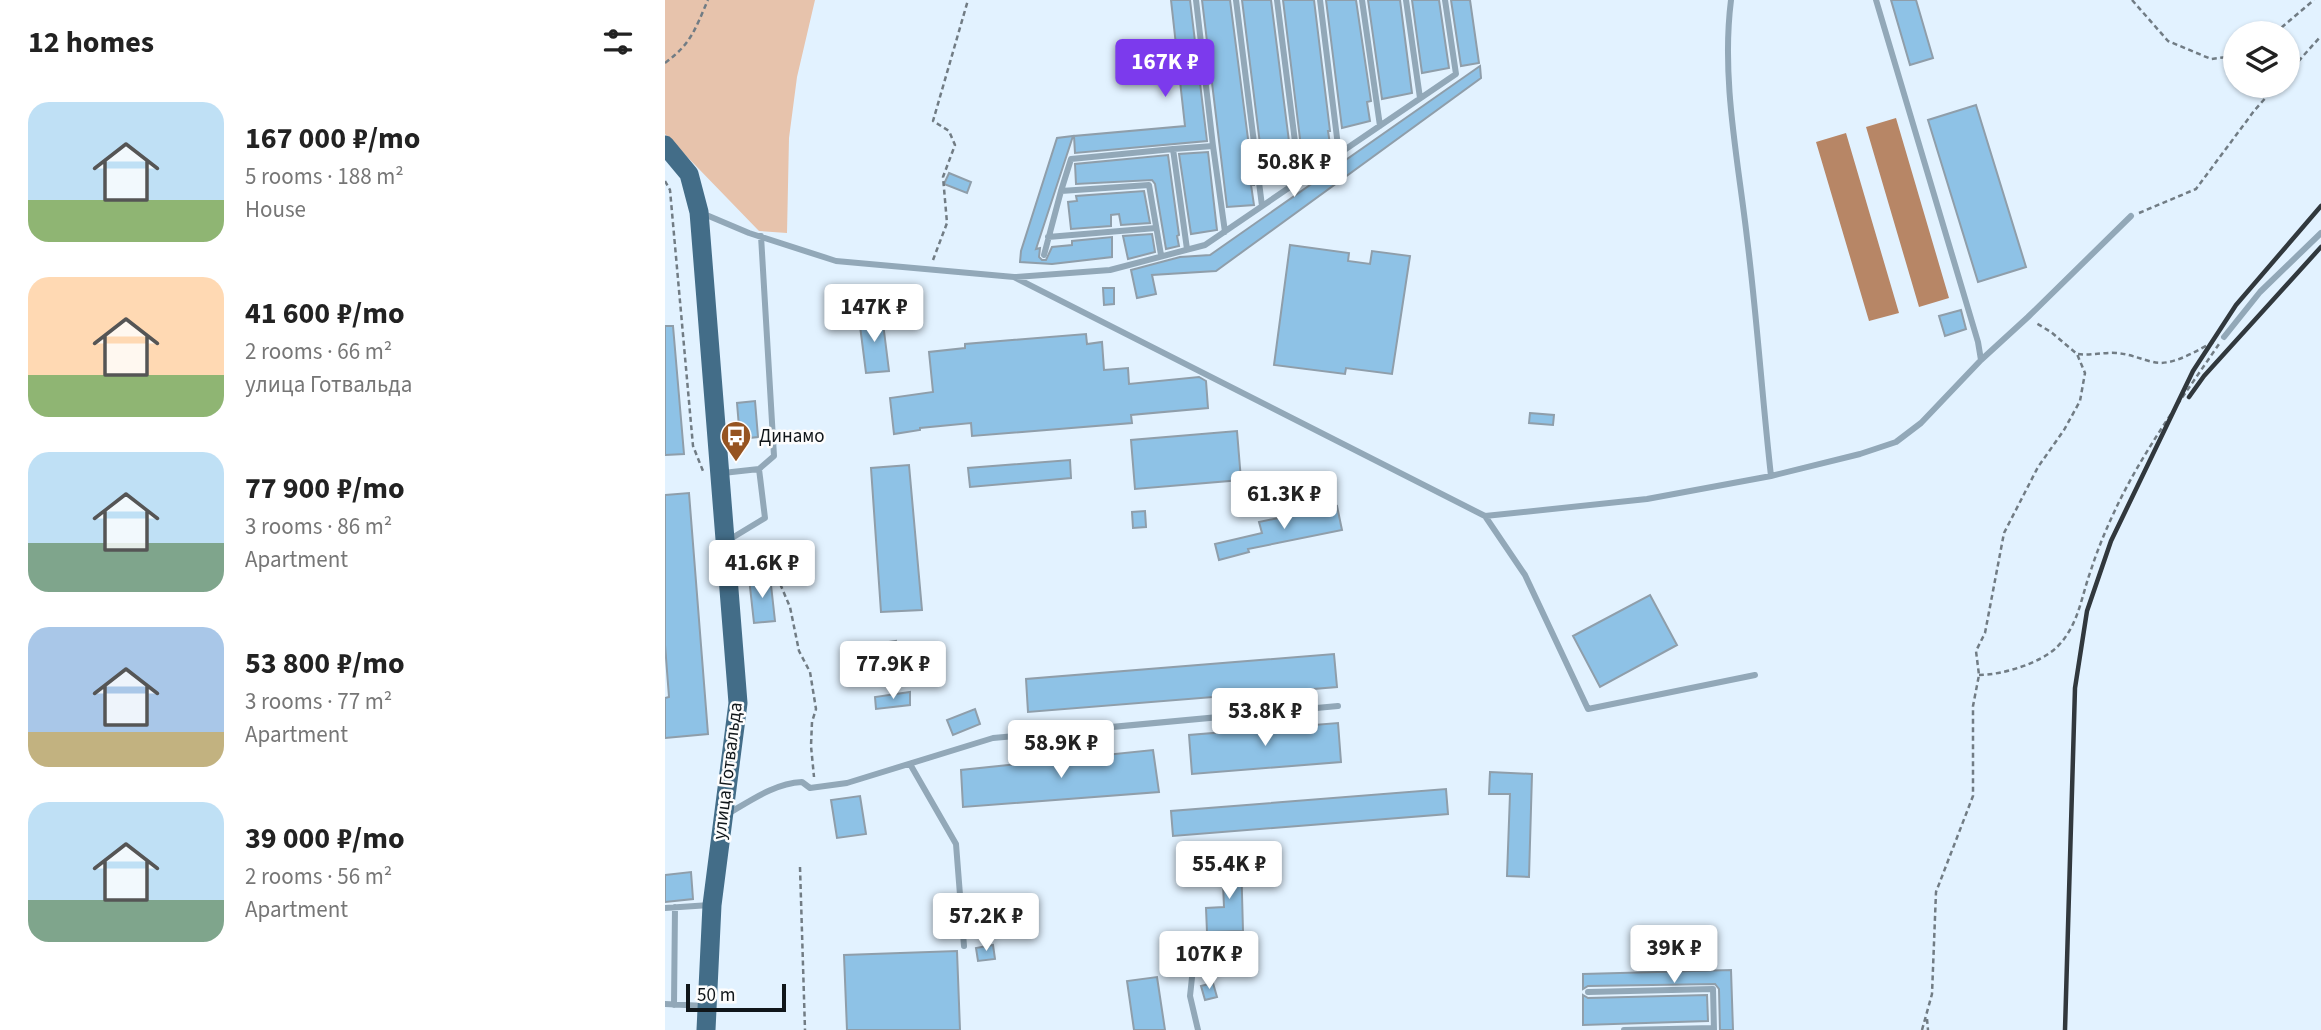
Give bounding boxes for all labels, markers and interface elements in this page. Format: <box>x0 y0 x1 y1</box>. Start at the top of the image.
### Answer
text: 12 homes <box>28 21 154 64</box>
map controls <box>2223 21 2300 98</box>
button: layers <box>2223 21 2300 98</box>
icon: filters <box>599 23 637 61</box>
pin: 167K ₽ <box>1108 40 1222 99</box>
text: 167K ₽ <box>1131 45 1199 78</box>
text: 167 000 ₽/mo <box>245 117 420 160</box>
icon: home <box>84 130 168 214</box>
pin: 50.8K ₽ <box>1229 140 1359 199</box>
text: 50.8K ₽ <box>1257 145 1331 178</box>
text: 5 rooms · 188 m² <box>245 160 404 193</box>
text: House <box>245 193 306 226</box>
pin: 147K ₽ <box>817 284 931 344</box>
text: 147K ₽ <box>840 290 908 323</box>
text: 41 600 ₽/mo <box>245 292 405 335</box>
icon: home <box>84 305 168 389</box>
text: 2 rooms · 66 m² <box>245 335 392 368</box>
text: улица Готвальда <box>245 368 412 401</box>
bus stop icon: Динамо <box>719 419 753 463</box>
place label: Динамо <box>759 423 825 450</box>
text: 77 900 ₽/mo <box>245 467 405 510</box>
pin: 61.3K ₽ <box>1219 472 1349 531</box>
text: 61.3K ₽ <box>1247 477 1321 510</box>
icon: home <box>84 480 168 564</box>
text: 3 rooms · 86 m² <box>245 510 392 543</box>
pin: 41.6K ₽ <box>697 540 827 600</box>
text: Apartment <box>245 543 348 576</box>
text: 41.6K ₽ <box>725 546 799 579</box>
text: 53 800 ₽/mo <box>245 642 405 685</box>
pin: 77.9K ₽ <box>828 642 958 701</box>
text: 77.9K ₽ <box>856 647 930 680</box>
icon: home <box>84 655 168 739</box>
text: 3 rooms · 77 m² <box>245 685 392 718</box>
pin: 53.8K ₽ <box>1200 688 1330 748</box>
text: 53.8K ₽ <box>1228 694 1302 727</box>
street label: улица Готвальда <box>706 701 750 841</box>
text: Apartment <box>245 718 348 751</box>
pin: 58.9K ₽ <box>996 720 1126 780</box>
text: 58.9K ₽ <box>1024 726 1098 759</box>
text: 39 000 ₽/mo <box>245 817 405 860</box>
icon: home <box>84 830 168 914</box>
pin: 55.4K ₽ <box>1164 842 1294 901</box>
text: 55.4K ₽ <box>1192 847 1266 880</box>
text: 2 rooms · 56 m² <box>245 860 392 893</box>
text: Apartment <box>245 893 348 926</box>
pin: 57.2K ₽ <box>921 894 1051 953</box>
text: 57.2K ₽ <box>949 899 1023 932</box>
pin: 39K ₽ <box>1625 926 1723 985</box>
text: 39K ₽ <box>1646 931 1702 964</box>
pin: 107K ₽ <box>1152 932 1266 991</box>
text: 107K ₽ <box>1175 937 1243 970</box>
scale bar <box>686 981 786 1013</box>
text: 50 m <box>697 982 735 1009</box>

